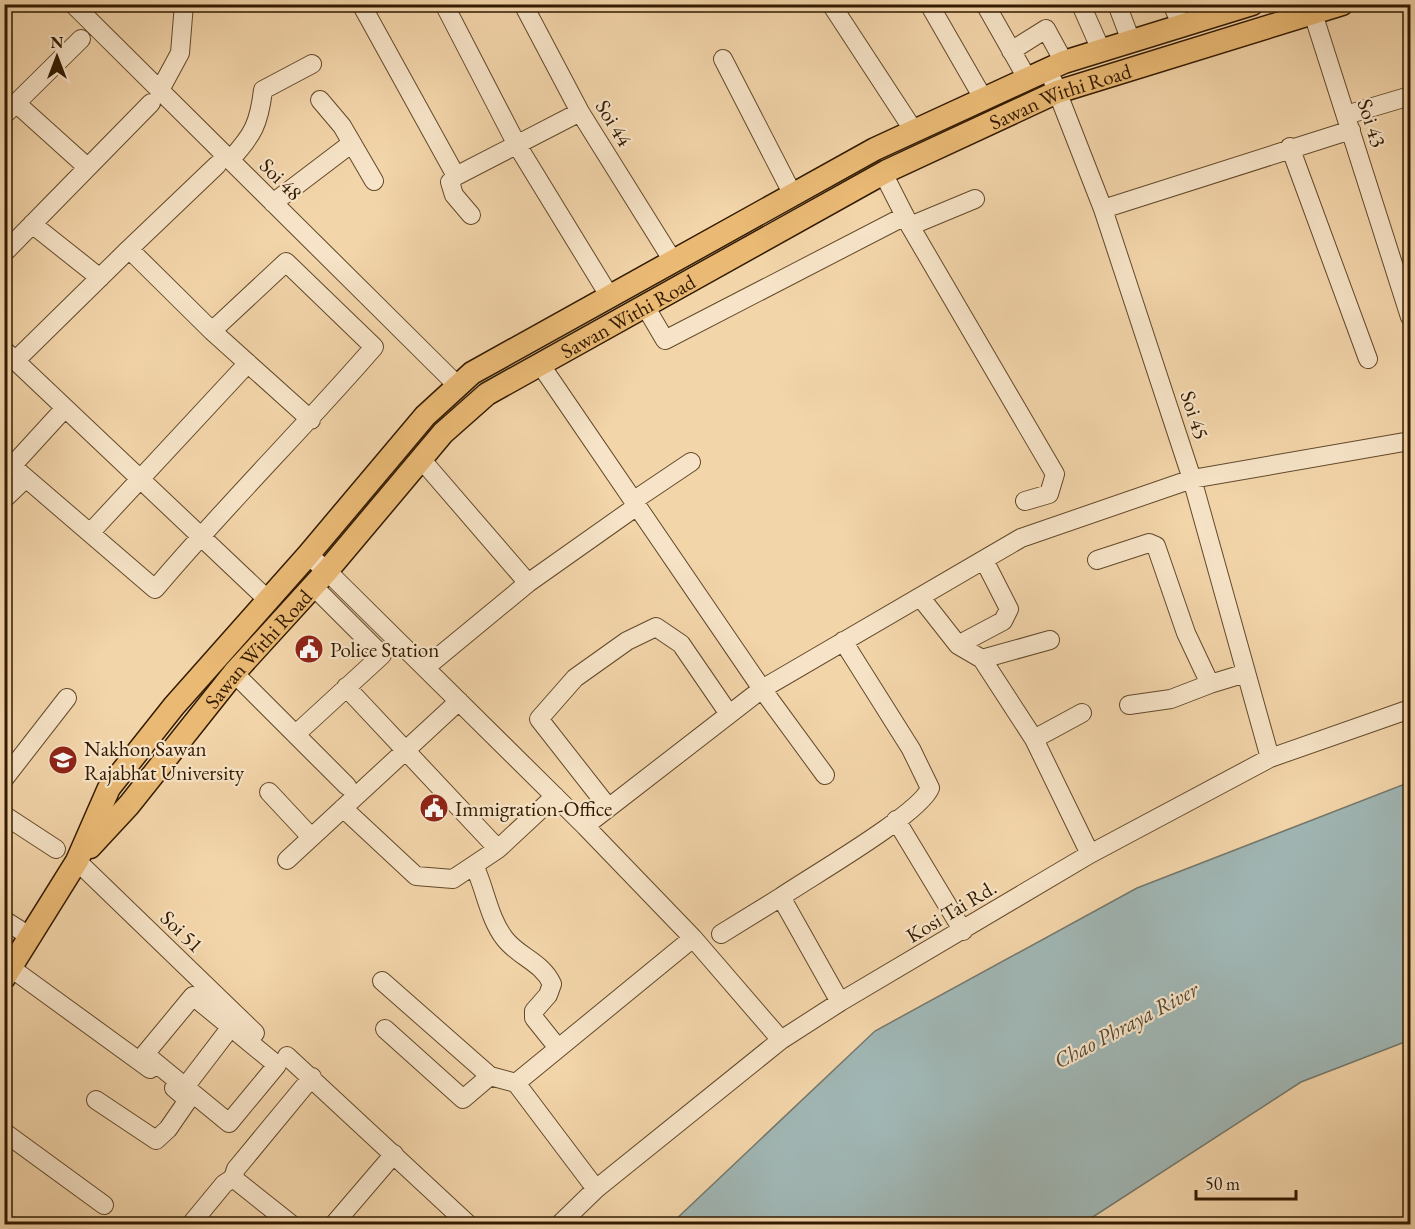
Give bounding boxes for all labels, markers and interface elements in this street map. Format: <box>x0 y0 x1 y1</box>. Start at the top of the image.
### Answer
north arrow <box>27 27 87 87</box>
text: N <box>51 32 64 53</box>
street label: Sawan Withi Road <box>985 56 1135 135</box>
street label: Soi 44 <box>590 95 639 152</box>
street label: Soi 43 <box>1351 95 1393 151</box>
street label: Soi 48 <box>254 152 308 206</box>
street label: Sawan Withi Road <box>555 267 700 364</box>
street label: Soi 45 <box>1174 387 1216 443</box>
street label: Sawan Withi Road <box>198 583 318 714</box>
public building icon: Police Station <box>293 633 325 665</box>
place label: Police Station <box>330 636 439 663</box>
place label: Nakhon Sawan Rajabhat University <box>84 735 245 786</box>
school or university icon: Nakhon Sawan Rajabhat University <box>47 744 79 776</box>
public building icon: Immigration-Office <box>418 792 450 824</box>
place label: Immigration-Office <box>455 795 612 822</box>
street label: Kosi Tai Rd. <box>901 873 1001 949</box>
street label: Soi 51 <box>155 904 209 958</box>
water label: Chao Phraya River <box>1049 974 1205 1075</box>
scale bar <box>1196 1163 1296 1201</box>
text: 50 m <box>1205 1172 1240 1195</box>

